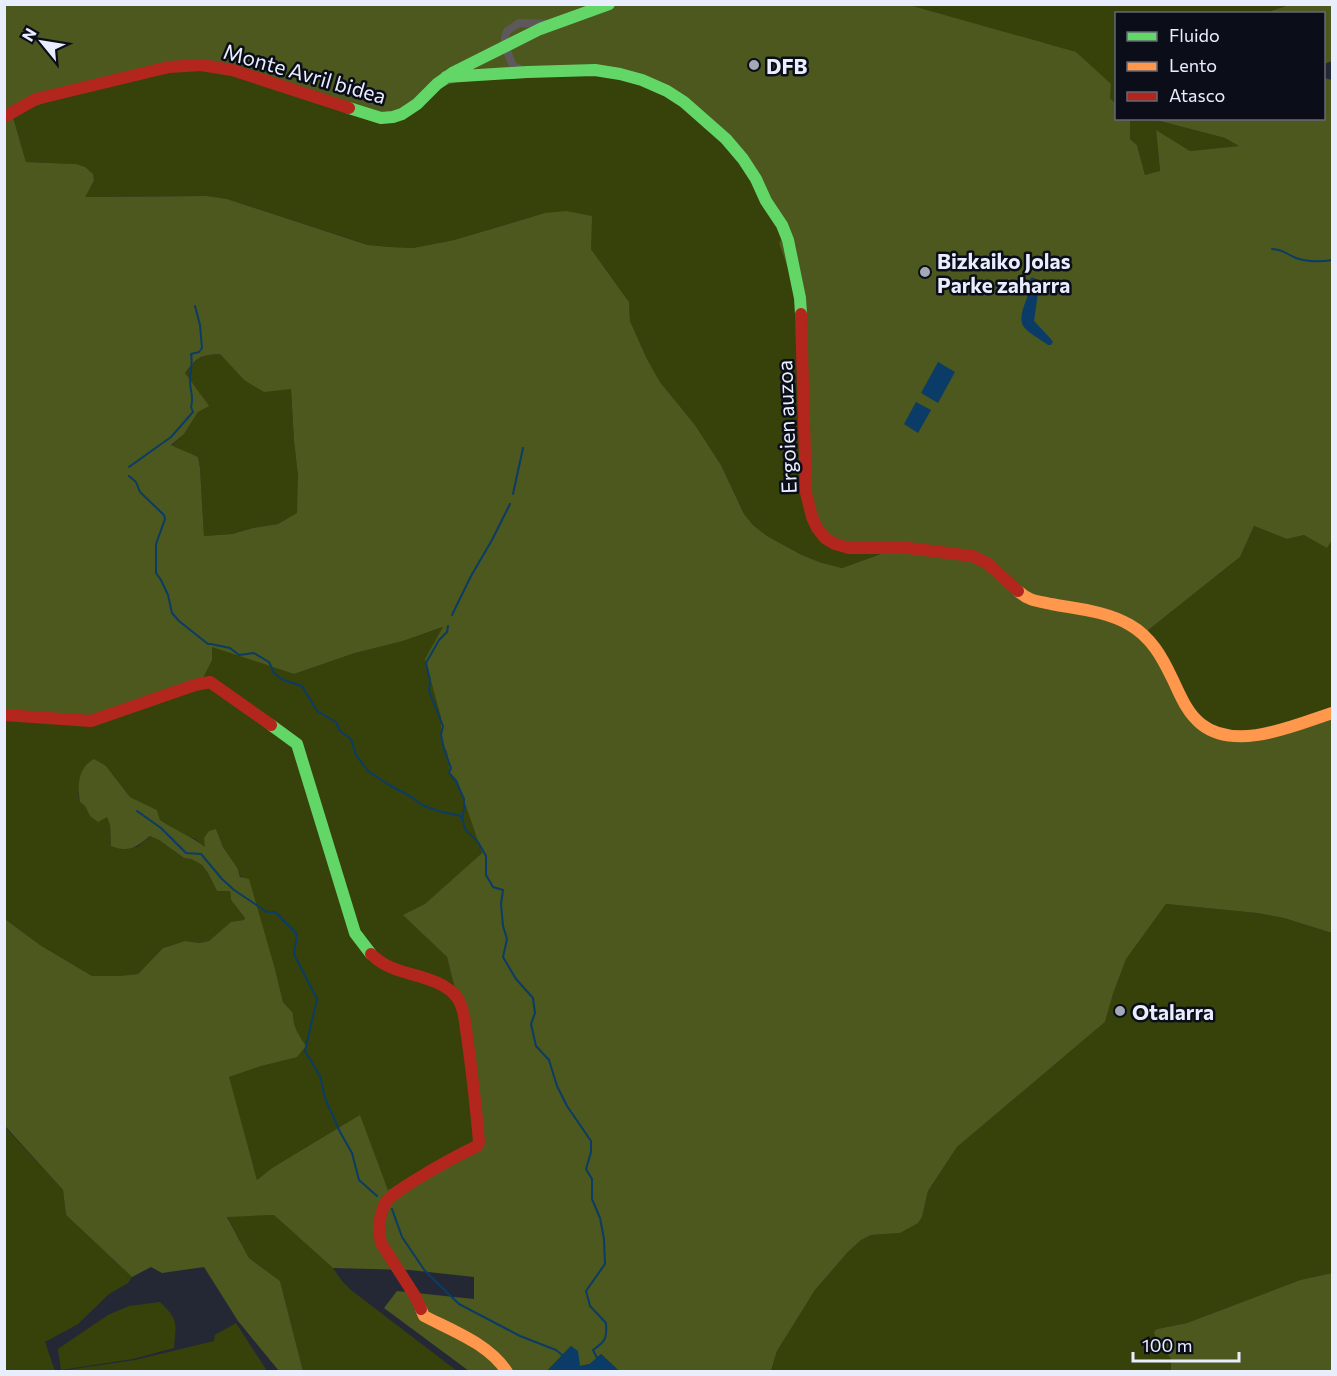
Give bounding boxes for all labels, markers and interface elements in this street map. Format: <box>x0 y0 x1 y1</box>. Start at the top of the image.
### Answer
north arrow <box>12 12 72 72</box>
legend <box>1115 12 1325 120</box>
text: N <box>17 24 40 44</box>
text: Fluido <box>1169 24 1220 46</box>
street label: Monte Avril bidea <box>221 38 389 108</box>
place label: DFB <box>766 53 808 78</box>
text: Lento <box>1169 54 1217 76</box>
marker: DFB <box>747 58 761 72</box>
text: Atasco <box>1169 84 1225 106</box>
place label: Bizkaiko Jolas Parke zaharra <box>937 248 1071 297</box>
marker: Bizkaiko Jolas Parke zaharra <box>918 265 932 279</box>
street label: Ergoien auzoa <box>771 360 801 494</box>
place label: Otalarra <box>1132 999 1214 1024</box>
marker: Otalarra <box>1113 1004 1127 1018</box>
scale bar <box>1133 1325 1240 1363</box>
text: 100 m <box>1142 1334 1192 1356</box>

